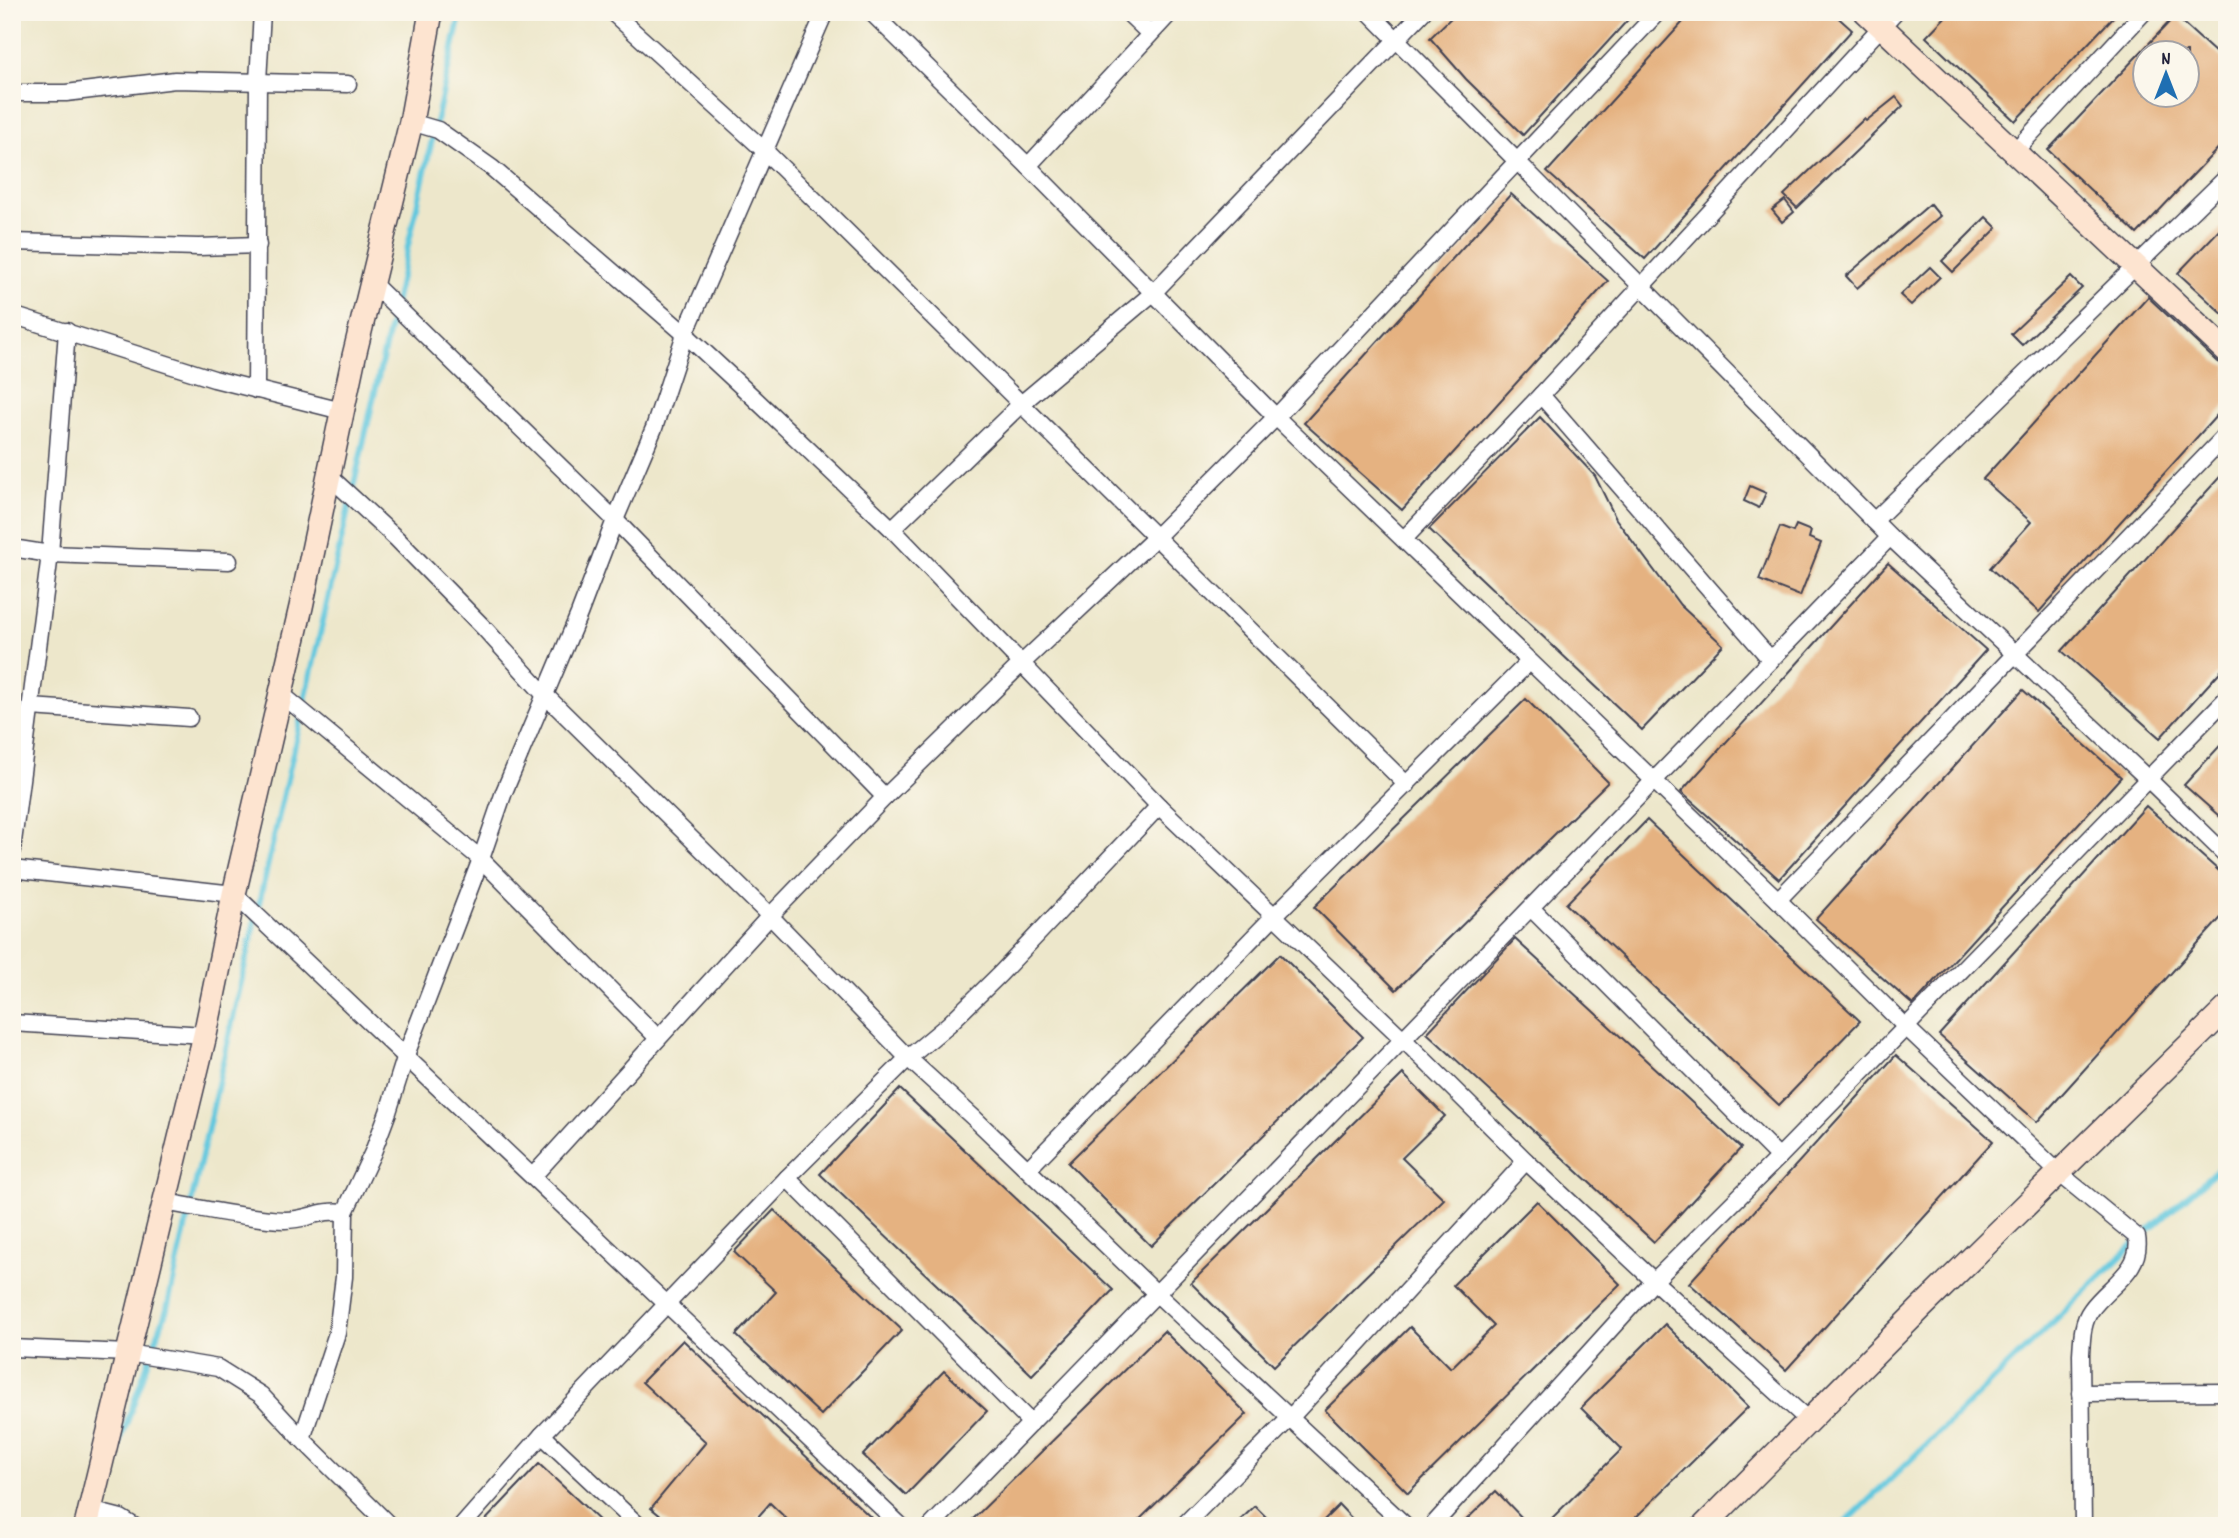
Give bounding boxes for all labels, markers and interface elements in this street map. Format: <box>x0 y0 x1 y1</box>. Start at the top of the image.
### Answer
north arrow <box>2130 38 2200 108</box>
text: N <box>2161 47 2171 74</box>

